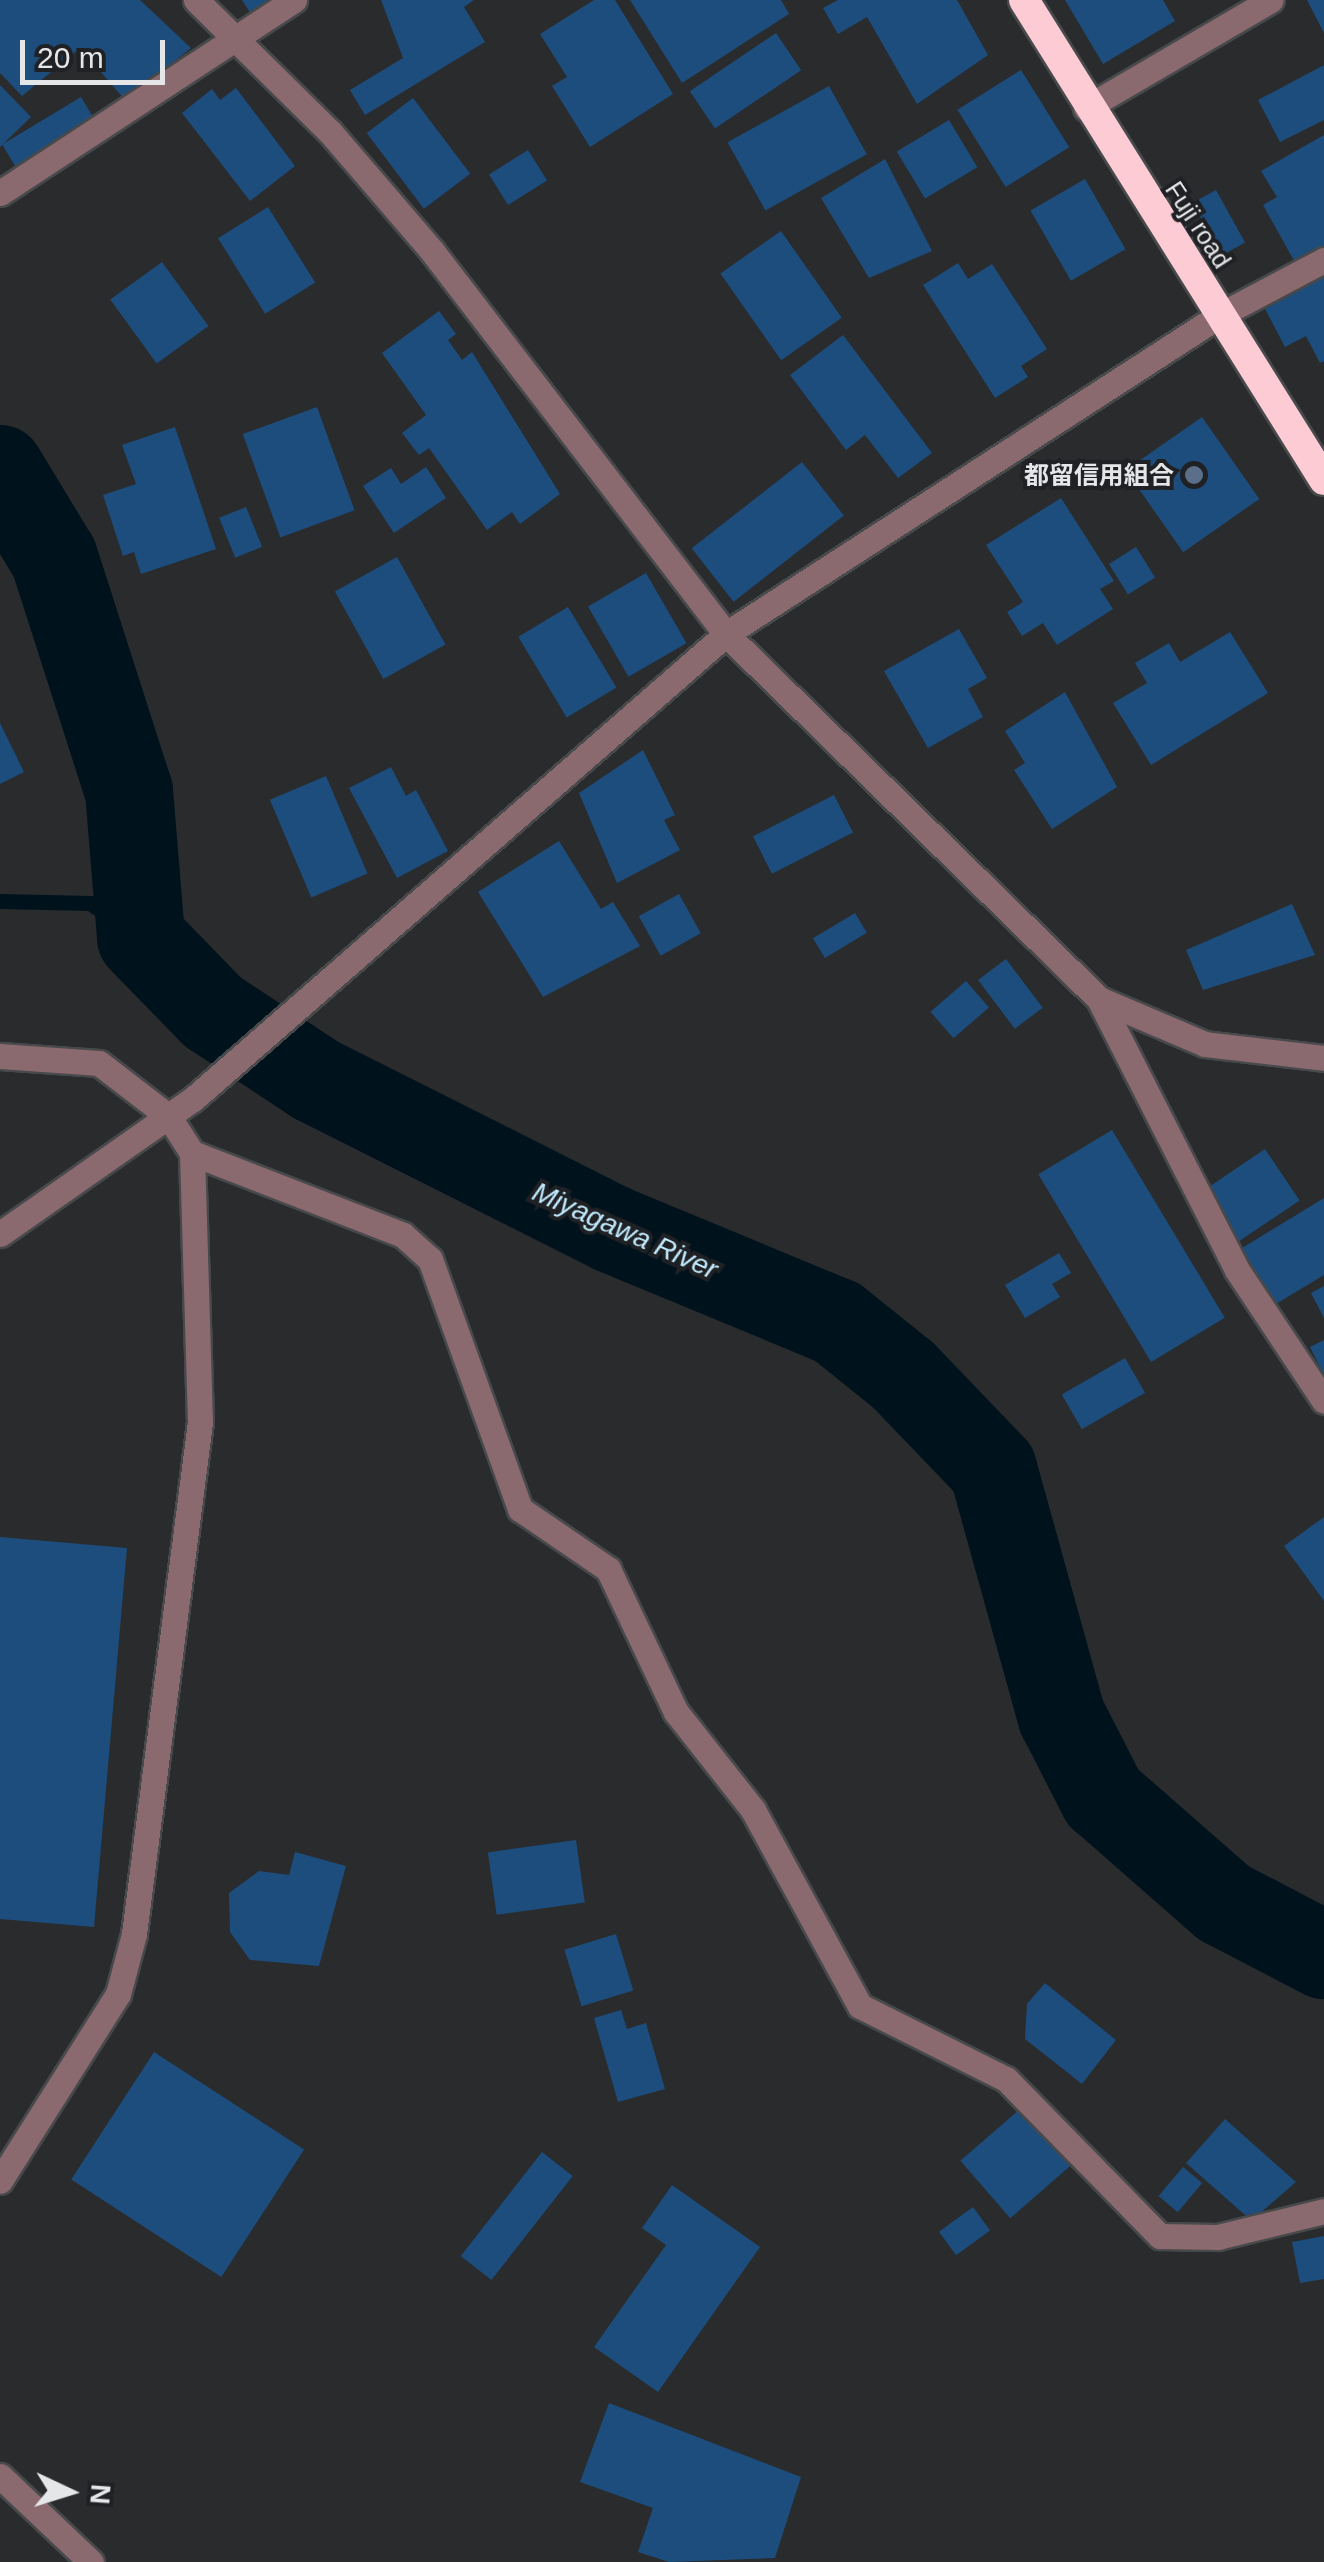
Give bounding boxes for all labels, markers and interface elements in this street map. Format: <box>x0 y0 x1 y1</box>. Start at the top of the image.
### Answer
scale bar <box>25 20 170 82</box>
text: 20 m <box>37 41 104 74</box>
street label: Fuji road <box>1159 176 1237 274</box>
place label: 都留信用組合 <box>1024 460 1174 490</box>
marker: 都留信用組合 <box>1183 464 1205 486</box>
water label: Miyagawa River <box>527 1175 723 1287</box>
north arrow <box>20 2442 120 2542</box>
text: N <box>84 2483 117 2505</box>

